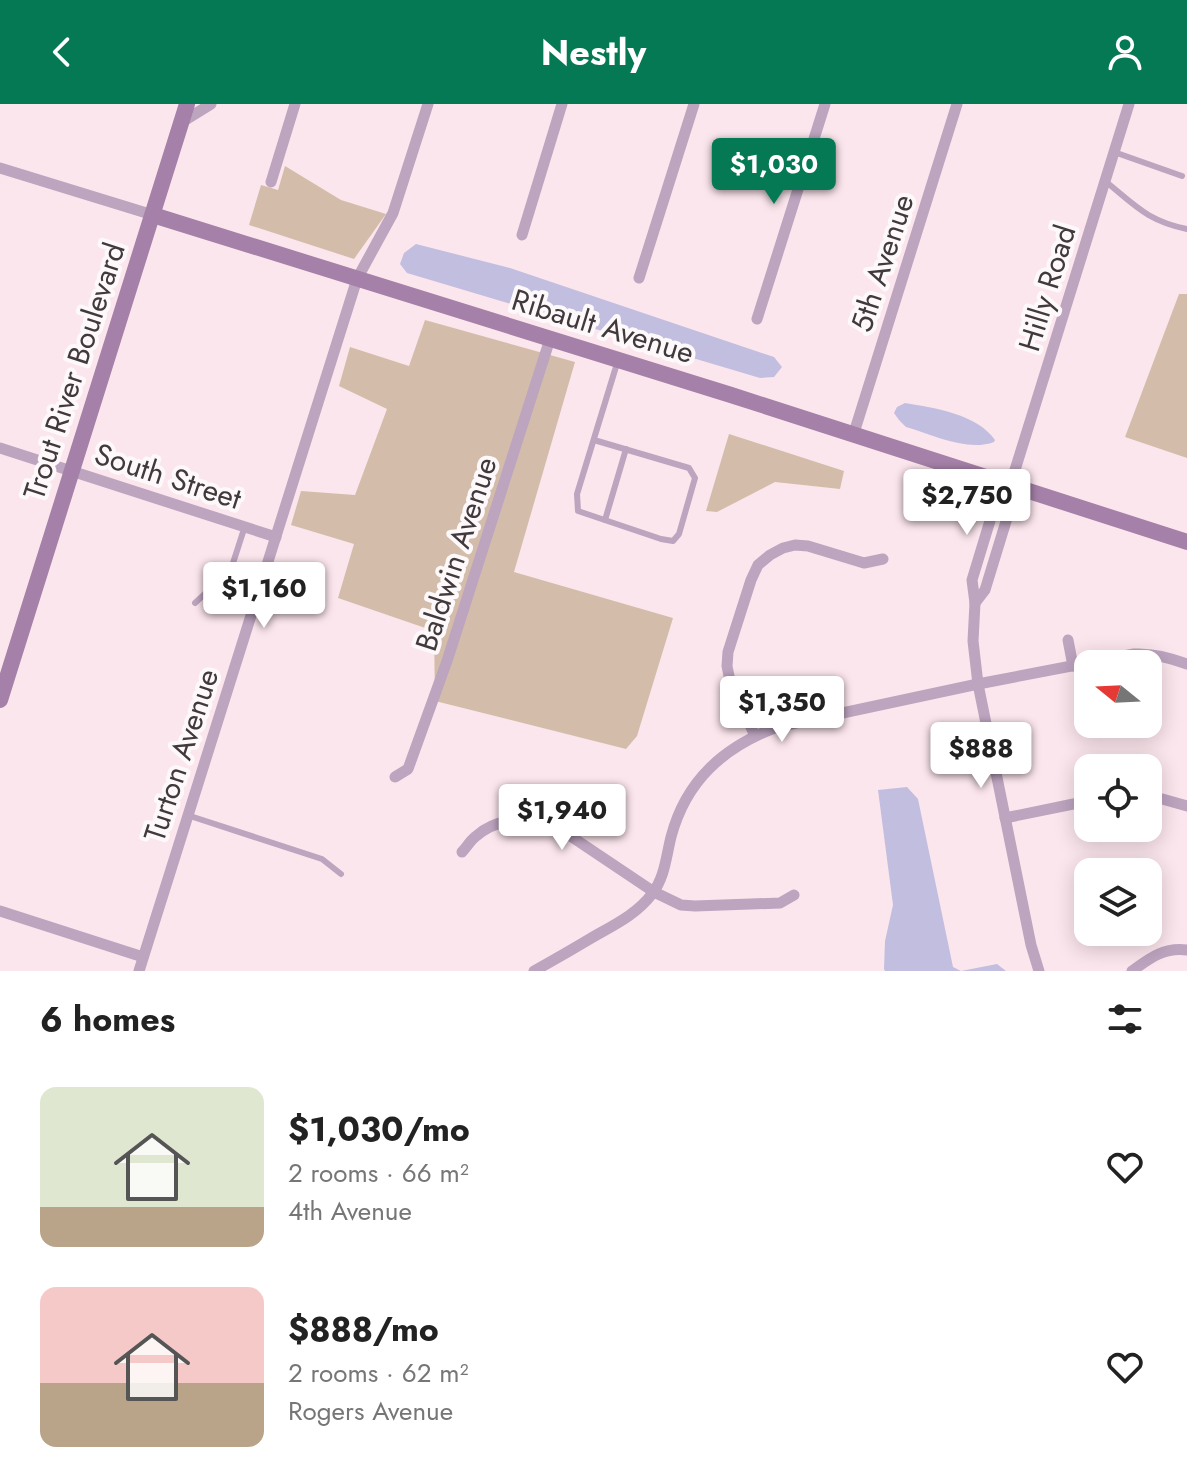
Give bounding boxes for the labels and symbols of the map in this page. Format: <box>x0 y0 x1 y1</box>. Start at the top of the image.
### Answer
pin: $1,030 <box>709 138 839 206</box>
street label: 5th Avenue <box>840 189 924 337</box>
street label: Hilly Road <box>1007 220 1087 356</box>
street label: Trout River Boulevard <box>12 237 136 505</box>
street label: Ribault Avenue <box>507 278 699 374</box>
street label: South Street <box>89 432 248 520</box>
street label: Baldwin Avenue <box>404 452 508 656</box>
pin: $2,750 <box>902 469 1032 537</box>
pin: $1,160 <box>199 562 329 630</box>
north arrow <box>1074 650 1162 738</box>
street label: Turton Avenue <box>133 663 229 847</box>
pin: $1,350 <box>717 676 847 744</box>
pin: $888 <box>934 722 1028 790</box>
pin: $1,940 <box>497 784 627 852</box>

